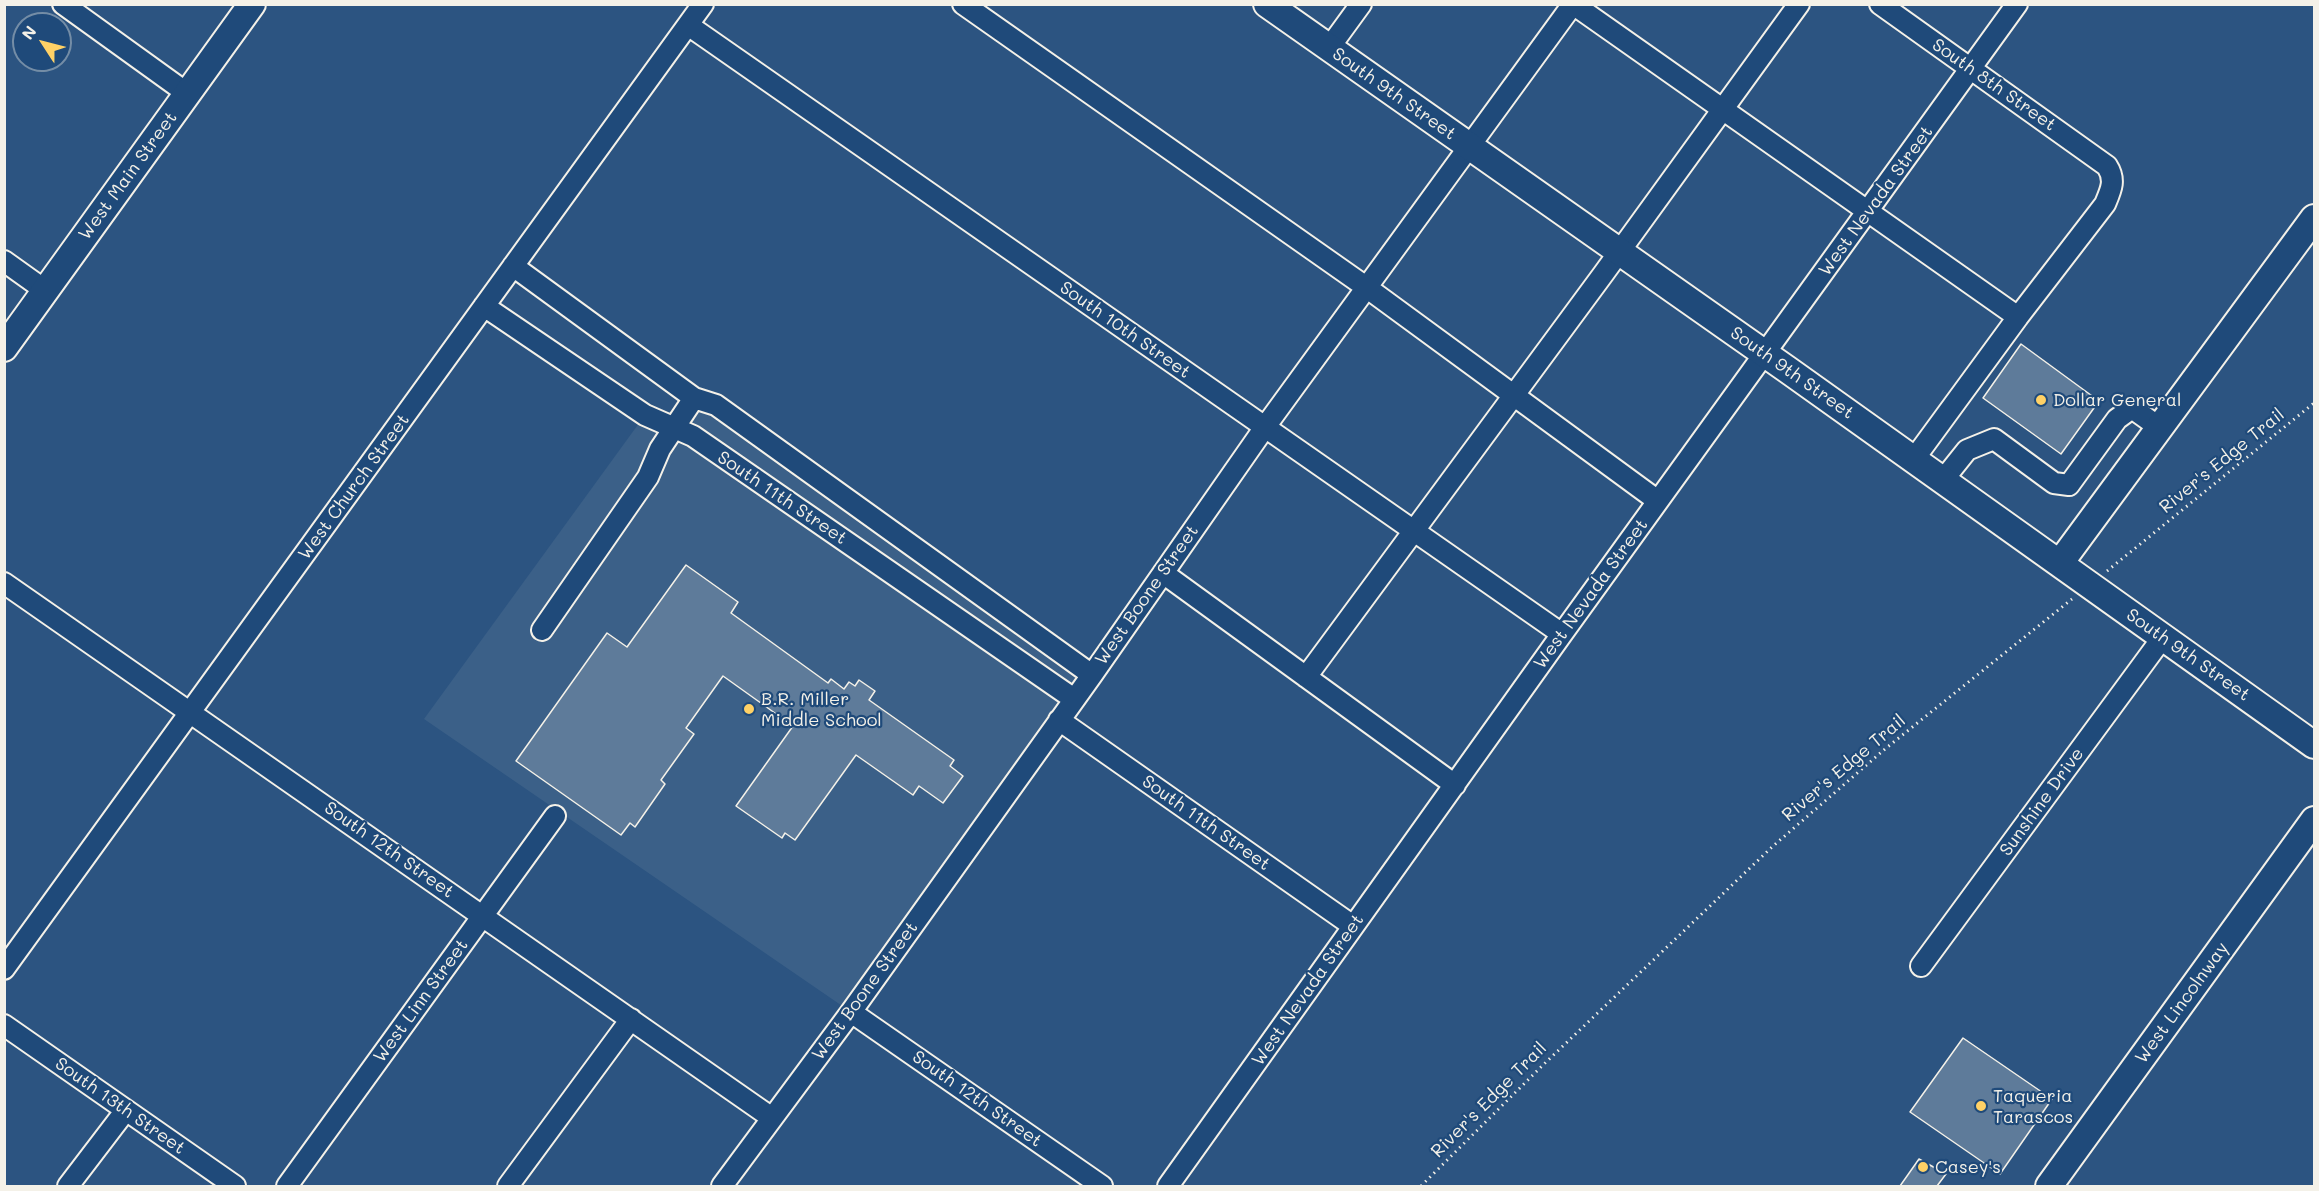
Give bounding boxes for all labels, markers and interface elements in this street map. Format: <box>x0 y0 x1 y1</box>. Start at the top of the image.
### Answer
north arrow <box>12 12 72 72</box>
text: N <box>17 21 41 43</box>
street label: South 8th Street <box>1928 34 2060 136</box>
street label: South 9th Street <box>1328 43 1460 145</box>
street label: West Main Street <box>74 108 182 244</box>
street label: West Nevada Street <box>1814 122 1938 280</box>
street label: South 10th Street <box>1055 277 1195 383</box>
street label: South 9th Street <box>1726 322 1858 424</box>
place label: Dollar General <box>2053 389 2181 411</box>
marker: Dollar General <box>2034 393 2048 407</box>
street label: River's Edge Trail <box>2155 404 2289 518</box>
street label: West Church Street <box>294 410 414 564</box>
street label: South 11th Street <box>713 447 851 549</box>
street label: West Nevada Street <box>1529 515 1653 673</box>
street label: West Boone Street <box>1091 521 1203 669</box>
street label: South 9th Street <box>2122 604 2254 706</box>
place label: B.R. Miller Middle School <box>761 688 882 730</box>
marker: B.R. Miller Middle School <box>742 702 756 716</box>
street label: River's Edge Trail <box>1778 710 1910 826</box>
street label: Sunshine Drive <box>1995 744 2089 860</box>
street label: South 11th Street <box>1138 771 1274 875</box>
street label: South 12th Street <box>320 797 458 903</box>
street label: West Nevada Street <box>1247 910 1369 1070</box>
street label: West Boone Street <box>807 917 923 1065</box>
street label: West Linn Street <box>369 935 473 1067</box>
street label: West Lincolnway <box>2131 938 2233 1068</box>
street label: River's Edge Trail <box>1427 1038 1551 1162</box>
street label: South 12th Street <box>908 1046 1046 1152</box>
street label: South 13th Street <box>51 1053 189 1159</box>
place label: Taqueria Tarascos <box>1993 1085 2073 1128</box>
marker: Taqueria Tarascos <box>1974 1099 1988 1113</box>
place label: Casey's <box>1935 1156 2001 1178</box>
marker: Casey's <box>1916 1160 1930 1174</box>

